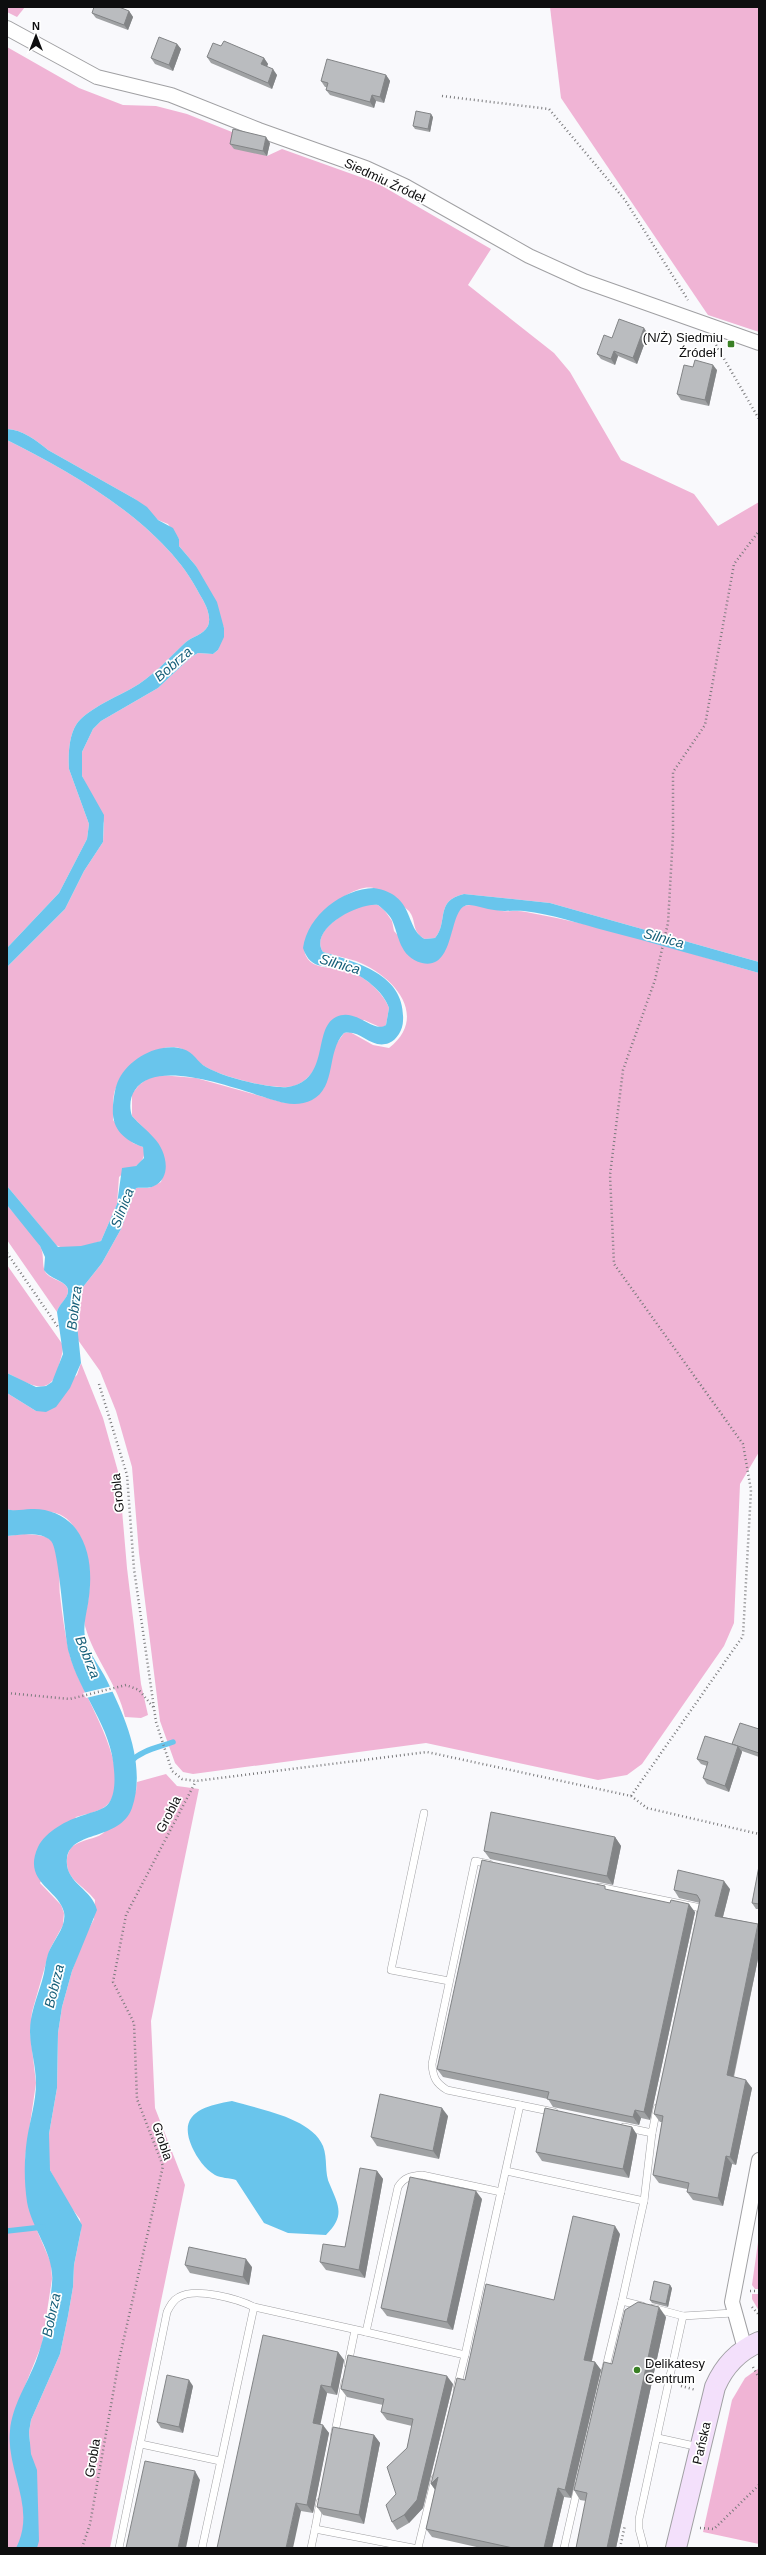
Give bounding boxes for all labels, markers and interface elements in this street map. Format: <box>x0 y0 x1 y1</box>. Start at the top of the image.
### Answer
north arrow <box>16 16 56 56</box>
text: N <box>32 20 40 32</box>
street label: Siedmiu Źródeł <box>342 155 428 206</box>
place label: (N/Ż) Siedmiu Źródeł I <box>643 330 723 360</box>
marker: (N/Ż) Siedmiu Źródeł I <box>726 339 736 349</box>
water label: Bobrza <box>151 643 195 685</box>
water label: Silnica <box>642 925 686 951</box>
water label: Silnica <box>318 951 362 977</box>
water label: Silnica <box>107 1186 137 1230</box>
water label: Bobrza <box>63 1285 85 1331</box>
street label: Grobla <box>108 1472 127 1513</box>
water label: Bobrza <box>72 1633 104 1681</box>
street label: Grobla <box>153 1793 184 1835</box>
water label: Bobrza <box>41 1962 67 2009</box>
street label: Grobla <box>149 2120 176 2163</box>
water label: Bobrza <box>39 2291 63 2338</box>
place label: Delikatesy Centrum <box>645 2356 705 2386</box>
marker: Delikatesy Centrum <box>632 2365 642 2375</box>
street label: Pańska <box>689 2420 714 2466</box>
street label: Grobla <box>82 2437 103 2479</box>

